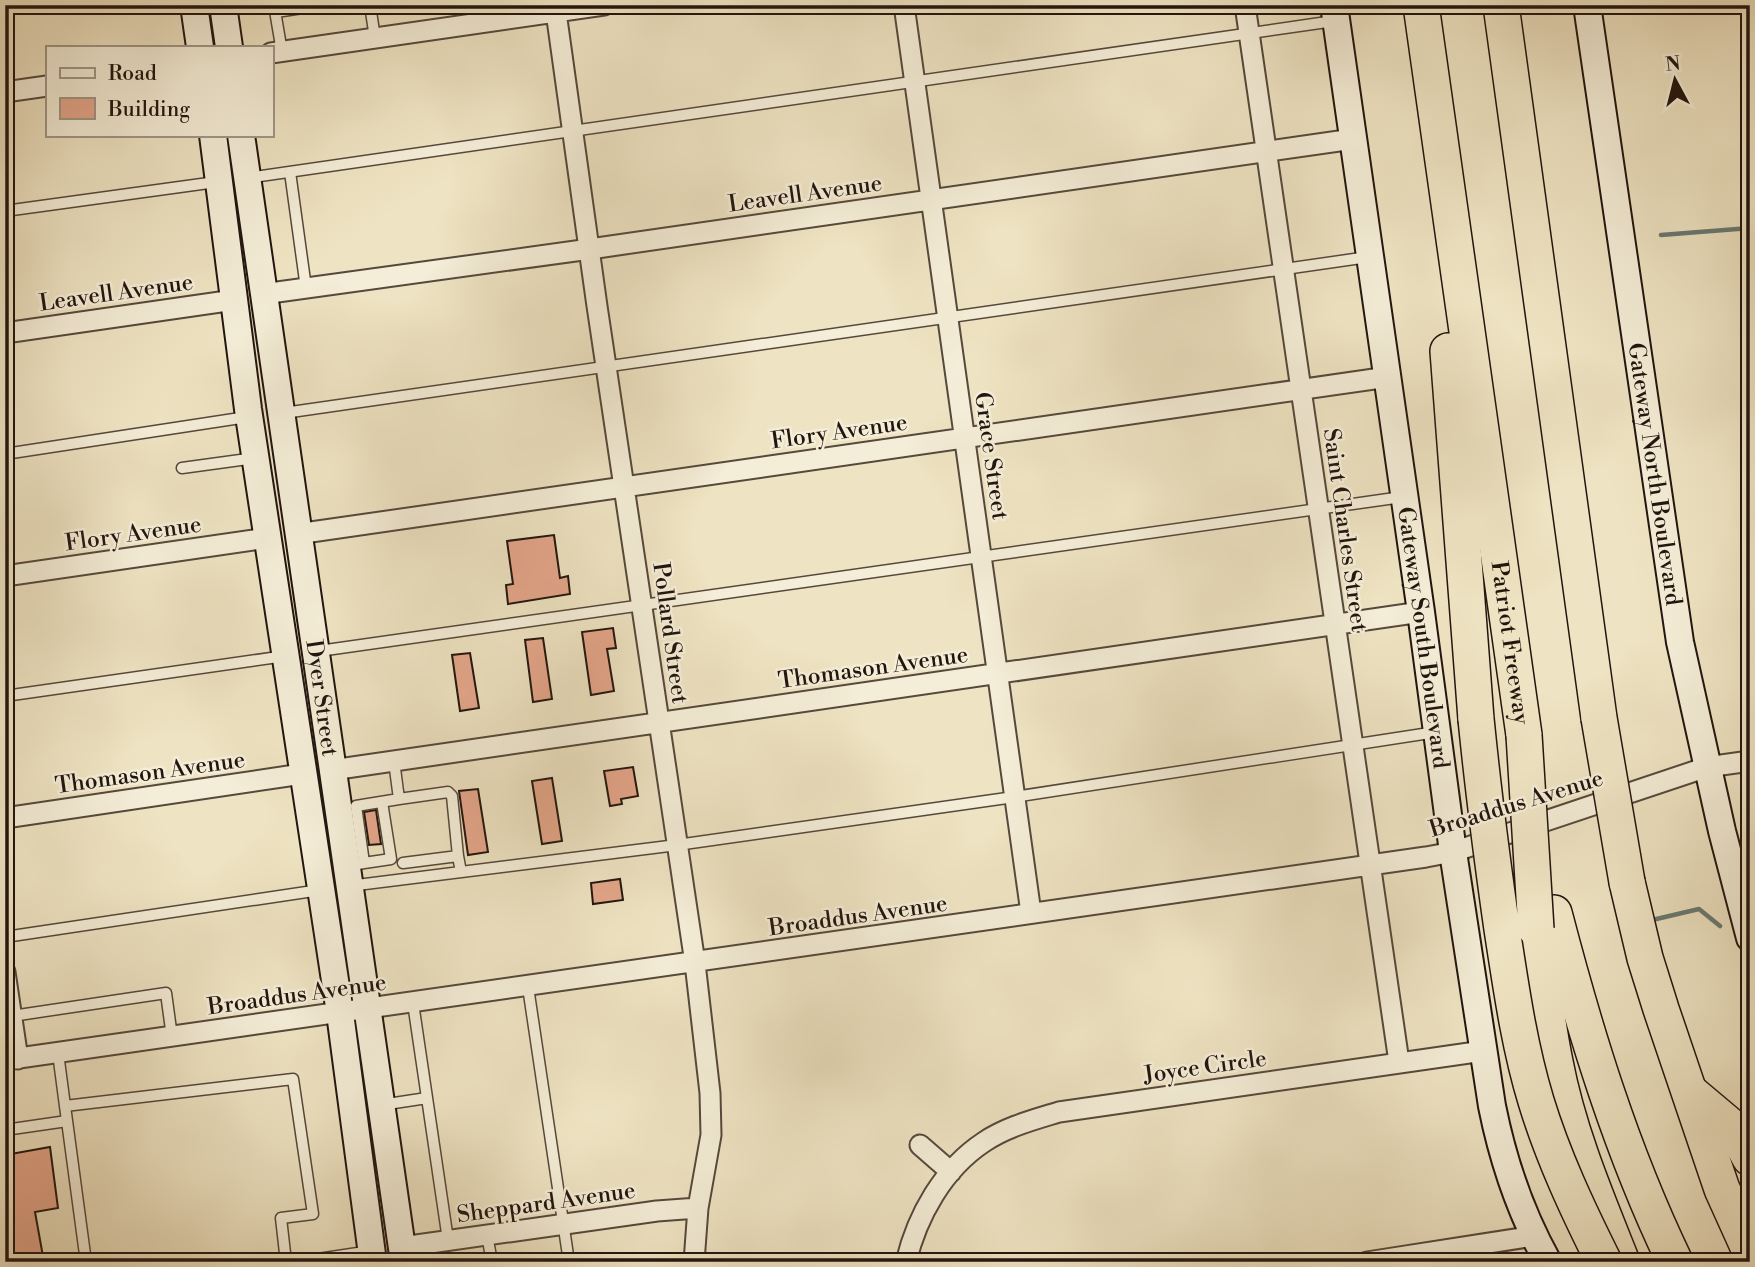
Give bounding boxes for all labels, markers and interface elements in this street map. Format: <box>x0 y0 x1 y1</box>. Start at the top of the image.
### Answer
legend <box>46 46 273 136</box>
north arrow <box>1640 46 1710 116</box>
text: N <box>1664 51 1682 77</box>
text: Road <box>108 61 157 87</box>
text: Building <box>107 97 190 123</box>
street label: Leavell Avenue <box>726 169 884 219</box>
street label: Leavell Avenue <box>37 268 195 318</box>
street label: Gateway North Boulevard <box>1621 341 1688 607</box>
street label: Grace Street <box>968 390 1014 522</box>
street label: Flory Avenue <box>769 409 909 455</box>
street label: Saint Charles Street <box>1317 426 1373 634</box>
street label: Gateway South Boulevard <box>1391 505 1455 770</box>
street label: Flory Avenue <box>63 511 203 557</box>
street label: Patriot Freeway <box>1485 559 1535 727</box>
street label: Pollard Street <box>646 561 694 706</box>
street label: Dyer Street <box>299 638 344 758</box>
street label: Thomason Avenue <box>776 641 970 695</box>
street label: Thomason Avenue <box>53 746 247 800</box>
street label: Broaddus Avenue <box>1425 764 1607 844</box>
street label: Broaddus Avenue <box>766 890 949 943</box>
street label: Broaddus Avenue <box>205 969 388 1022</box>
street label: Joyce Circle <box>1141 1045 1268 1090</box>
street label: Sheppard Avenue <box>455 1177 637 1229</box>

